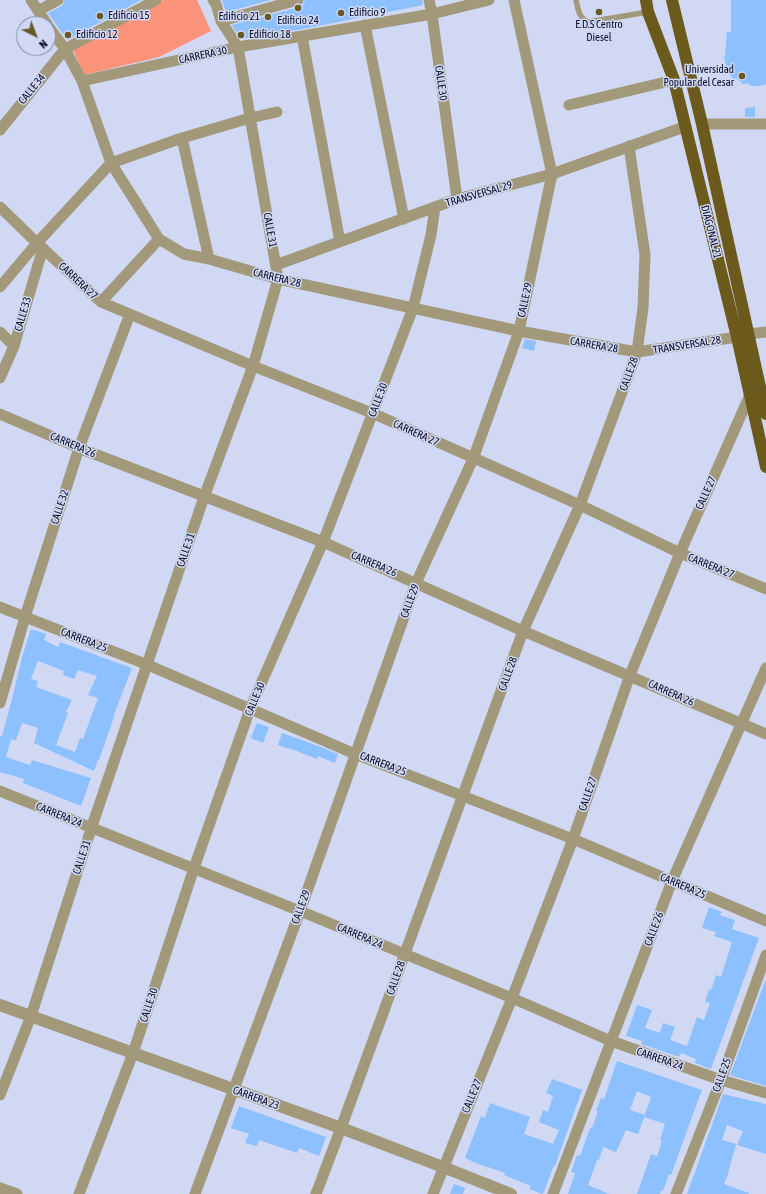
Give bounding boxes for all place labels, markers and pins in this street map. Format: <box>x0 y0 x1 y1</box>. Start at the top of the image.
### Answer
marker: Edificio 24 <box>293 3 303 13</box>
place label: Edificio 9 <box>349 6 385 20</box>
marker: E.D.S Centro Diesel <box>594 7 604 17</box>
marker: Edificio 9 <box>336 8 346 18</box>
place label: Edificio 15 <box>108 9 150 23</box>
place label: Edificio 21 <box>218 10 260 24</box>
marker: Edificio 15 <box>95 11 105 21</box>
marker: Edificio 21 <box>263 12 273 22</box>
place label: Edificio 24 <box>277 14 319 28</box>
place label: E.D.S Centro Diesel <box>575 18 623 44</box>
place label: Edificio 12 <box>76 28 118 42</box>
place label: Edificio 18 <box>249 28 291 42</box>
marker: Edificio 12 <box>63 30 73 40</box>
marker: Edificio 18 <box>236 30 246 40</box>
place label: Universidad Popular del Cesar <box>663 63 734 89</box>
marker: Universidad Popular del Cesar <box>737 71 747 81</box>

